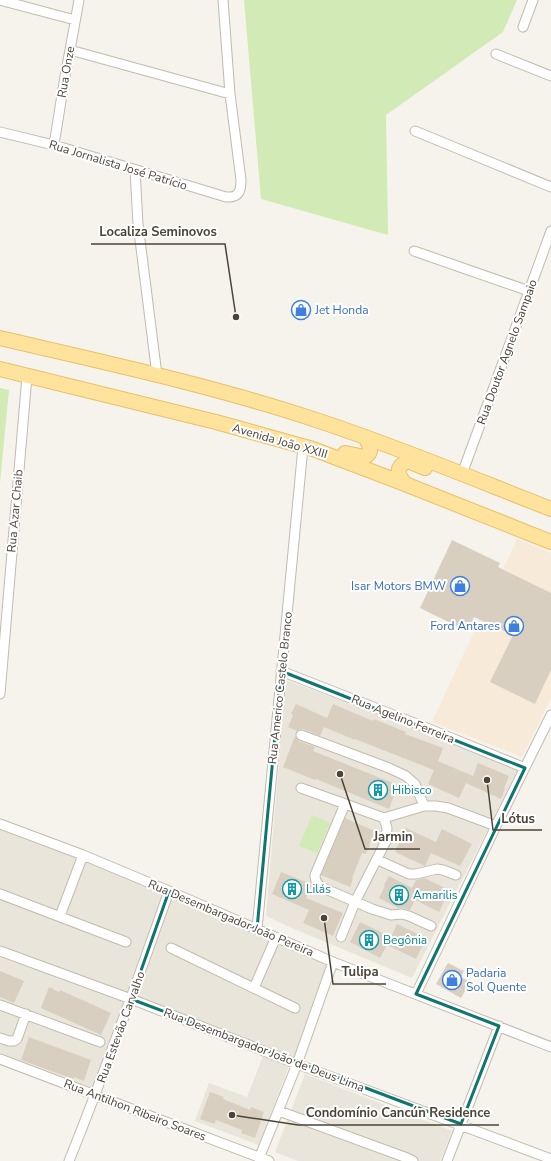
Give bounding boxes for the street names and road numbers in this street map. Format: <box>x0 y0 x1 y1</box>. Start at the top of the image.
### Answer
street label: Rua Onze <box>54 45 78 99</box>
street label: Rua Jornalista José Patrício <box>47 136 189 194</box>
street label: Rua Doutor Agnelo Sampaio <box>473 277 541 427</box>
street label: Avenida João XXIII <box>230 420 330 462</box>
street label: Rua Azar Chaib <box>3 469 27 553</box>
street label: Rua Americo Castelo Branco <box>264 611 296 765</box>
street label: Rua Agelino Ferreira <box>349 691 457 747</box>
street label: Rua Desembargador João Pereira <box>146 876 316 960</box>
street label: Rua Estevão Carvalho <box>93 969 149 1085</box>
street label: Rua Desembargador João de Deus Lima <box>161 1004 367 1096</box>
street label: Rua Antilhon Ribeiro Soares <box>61 1075 209 1145</box>

